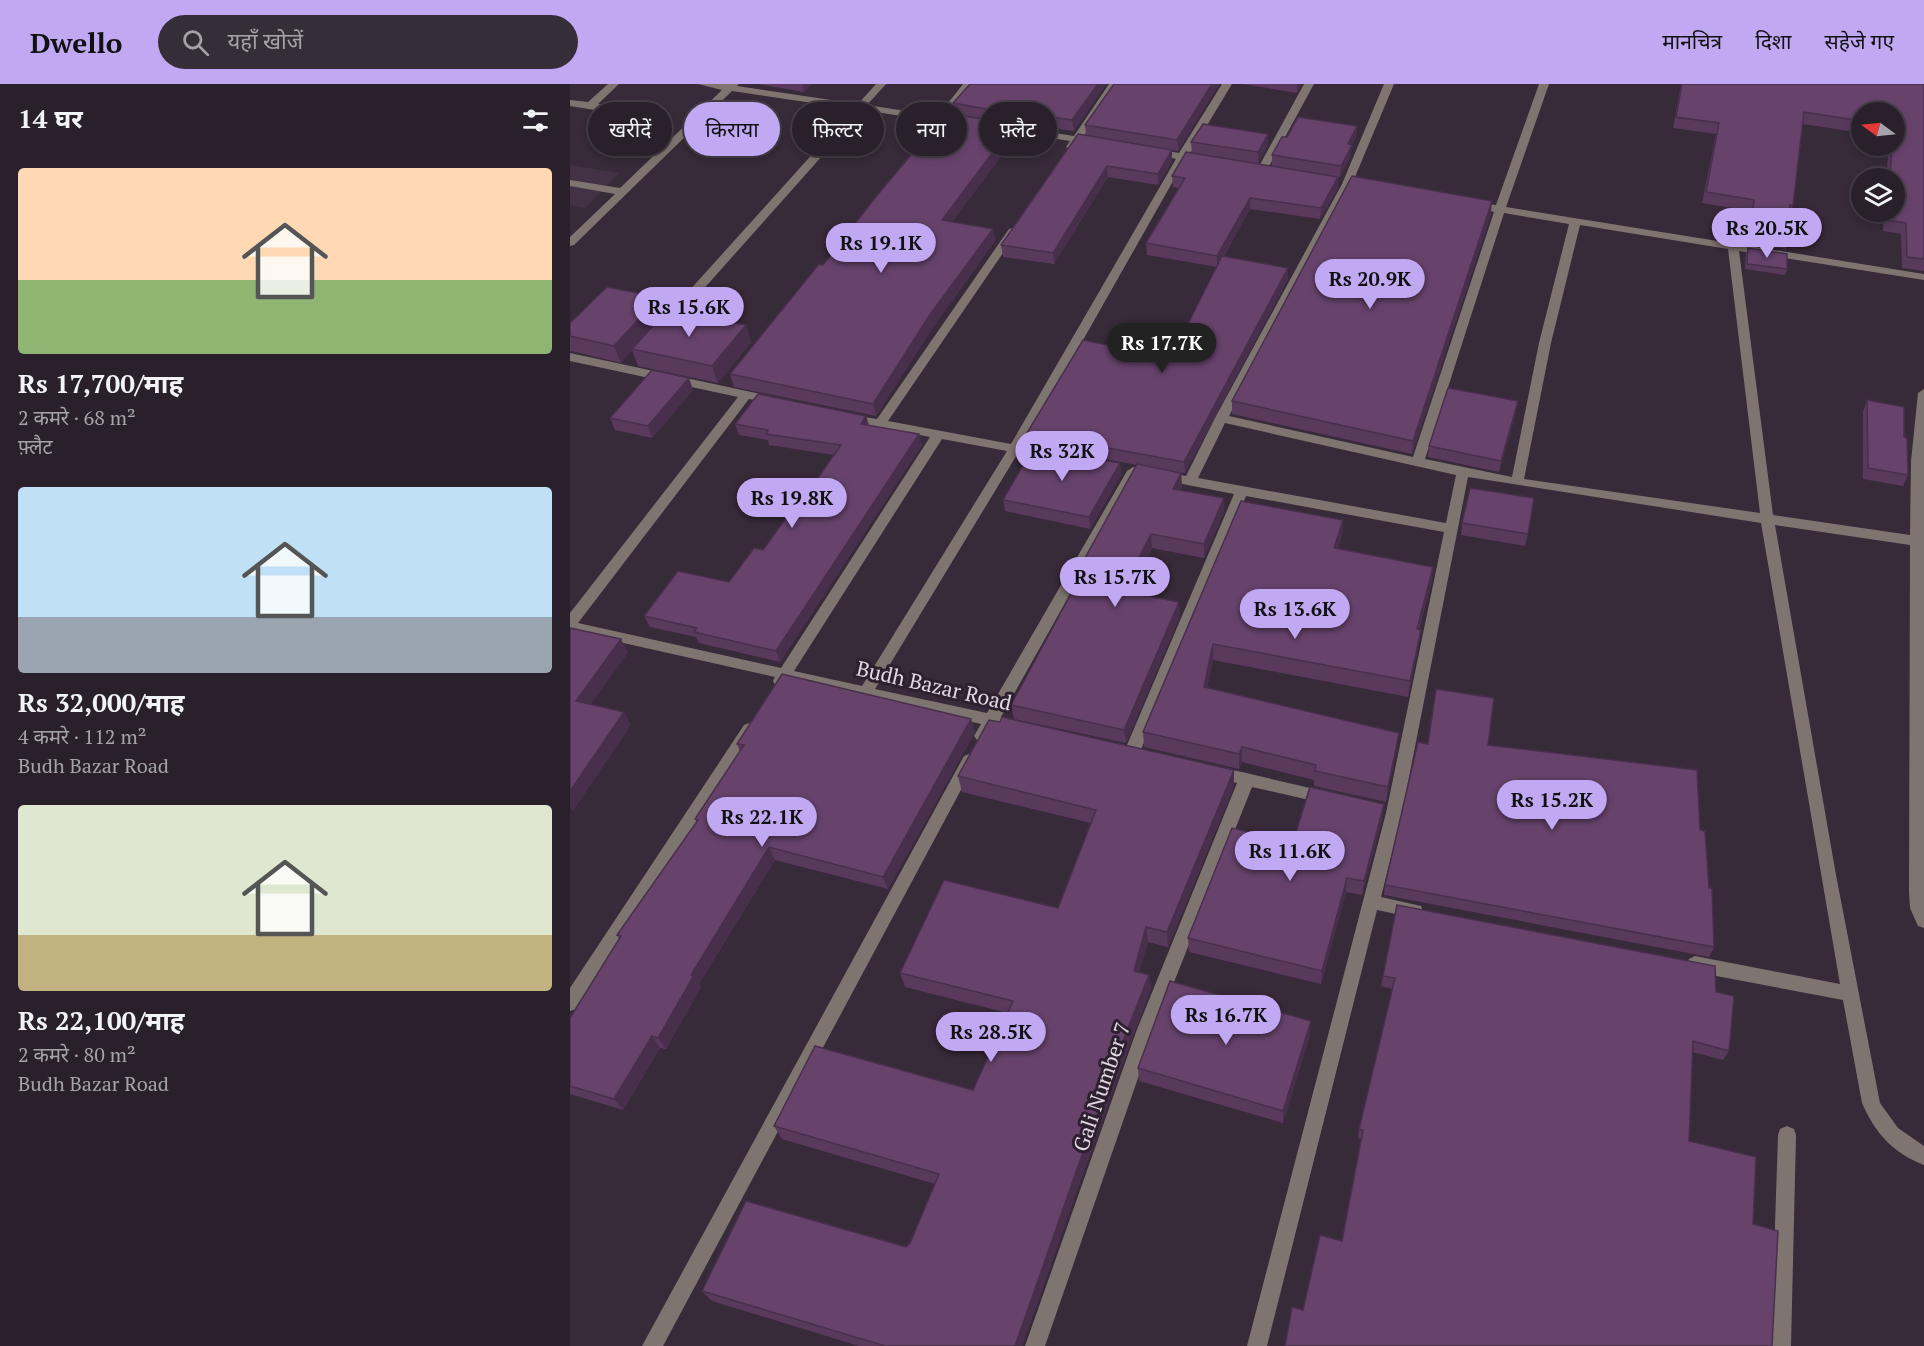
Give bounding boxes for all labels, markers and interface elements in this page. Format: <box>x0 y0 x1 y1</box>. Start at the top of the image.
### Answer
search box <box>158 15 578 69</box>
text: Dwello <box>30 24 122 61</box>
icon: search <box>179 26 212 59</box>
text: यहाँ खोजें <box>227 26 303 55</box>
text: मानचित्र <box>1662 27 1722 55</box>
text: दिशा <box>1755 27 1792 55</box>
text: सहेजे गए <box>1825 27 1894 55</box>
text: 14 घर <box>18 101 83 135</box>
chip: खरीदें <box>588 102 672 156</box>
chip: किराया <box>684 102 780 156</box>
chip: फ़िल्टर <box>792 102 884 156</box>
chip: नया <box>896 102 967 156</box>
chip: फ़्लैट <box>979 102 1057 156</box>
north arrow <box>1851 102 1905 156</box>
map controls <box>1851 102 1905 222</box>
icon: filters <box>519 104 552 137</box>
button: layers <box>1851 168 1905 222</box>
icon: home <box>231 207 339 315</box>
pin: Rs 20.5K <box>1705 208 1829 259</box>
text: Rs 20.5K <box>1726 214 1808 241</box>
pin: Rs 19.1K <box>819 223 943 274</box>
text: Rs 19.1K <box>840 229 922 256</box>
pin: Rs 20.9K <box>1308 259 1432 310</box>
text: Rs 20.9K <box>1329 265 1411 292</box>
pin: Rs 15.6K <box>627 287 751 338</box>
text: Rs 15.6K <box>648 293 730 320</box>
pin: Rs 17.7K <box>1100 323 1224 374</box>
text: Rs 17.7K <box>1121 329 1203 356</box>
text: Rs 17,700/माह <box>18 366 183 400</box>
text: 2 कमरे · 68 m² <box>18 404 136 431</box>
pin: Rs 32K <box>1013 431 1111 482</box>
text: फ़्लैट <box>18 433 53 460</box>
text: Rs 32K <box>1029 437 1095 464</box>
pin: Rs 19.8K <box>730 478 854 529</box>
text: Rs 19.8K <box>751 484 833 511</box>
icon: home <box>231 526 339 634</box>
pin: Rs 15.7K <box>1053 557 1177 608</box>
text: Rs 15.7K <box>1074 563 1156 590</box>
pin: Rs 13.6K <box>1233 589 1357 640</box>
text: Rs 13.6K <box>1254 595 1336 622</box>
street label: Budh Bazar Road <box>854 654 1015 717</box>
text: Rs 32,000/माह <box>18 685 185 719</box>
text: 4 कमरे · 112 m² <box>18 723 146 750</box>
text: Budh Bazar Road <box>18 752 169 779</box>
pin: Rs 15.2K <box>1490 780 1614 831</box>
text: Rs 15.2K <box>1511 786 1593 813</box>
pin: Rs 22.1K <box>700 797 824 848</box>
text: Rs 22.1K <box>721 803 803 830</box>
pin: Rs 11.6K <box>1228 831 1352 882</box>
text: Rs 11.6K <box>1249 837 1331 864</box>
icon: home <box>231 844 339 952</box>
pin: Rs 16.7K <box>1164 995 1288 1046</box>
text: Rs 16.7K <box>1185 1001 1267 1028</box>
text: Rs 22,100/माह <box>18 1003 185 1037</box>
pin: Rs 28.5K <box>929 1012 1053 1063</box>
text: Rs 28.5K <box>950 1018 1032 1045</box>
street label: Gali Number 7 <box>1066 1018 1136 1155</box>
text: 2 कमरे · 80 m² <box>18 1041 136 1068</box>
text: Budh Bazar Road <box>18 1070 169 1097</box>

